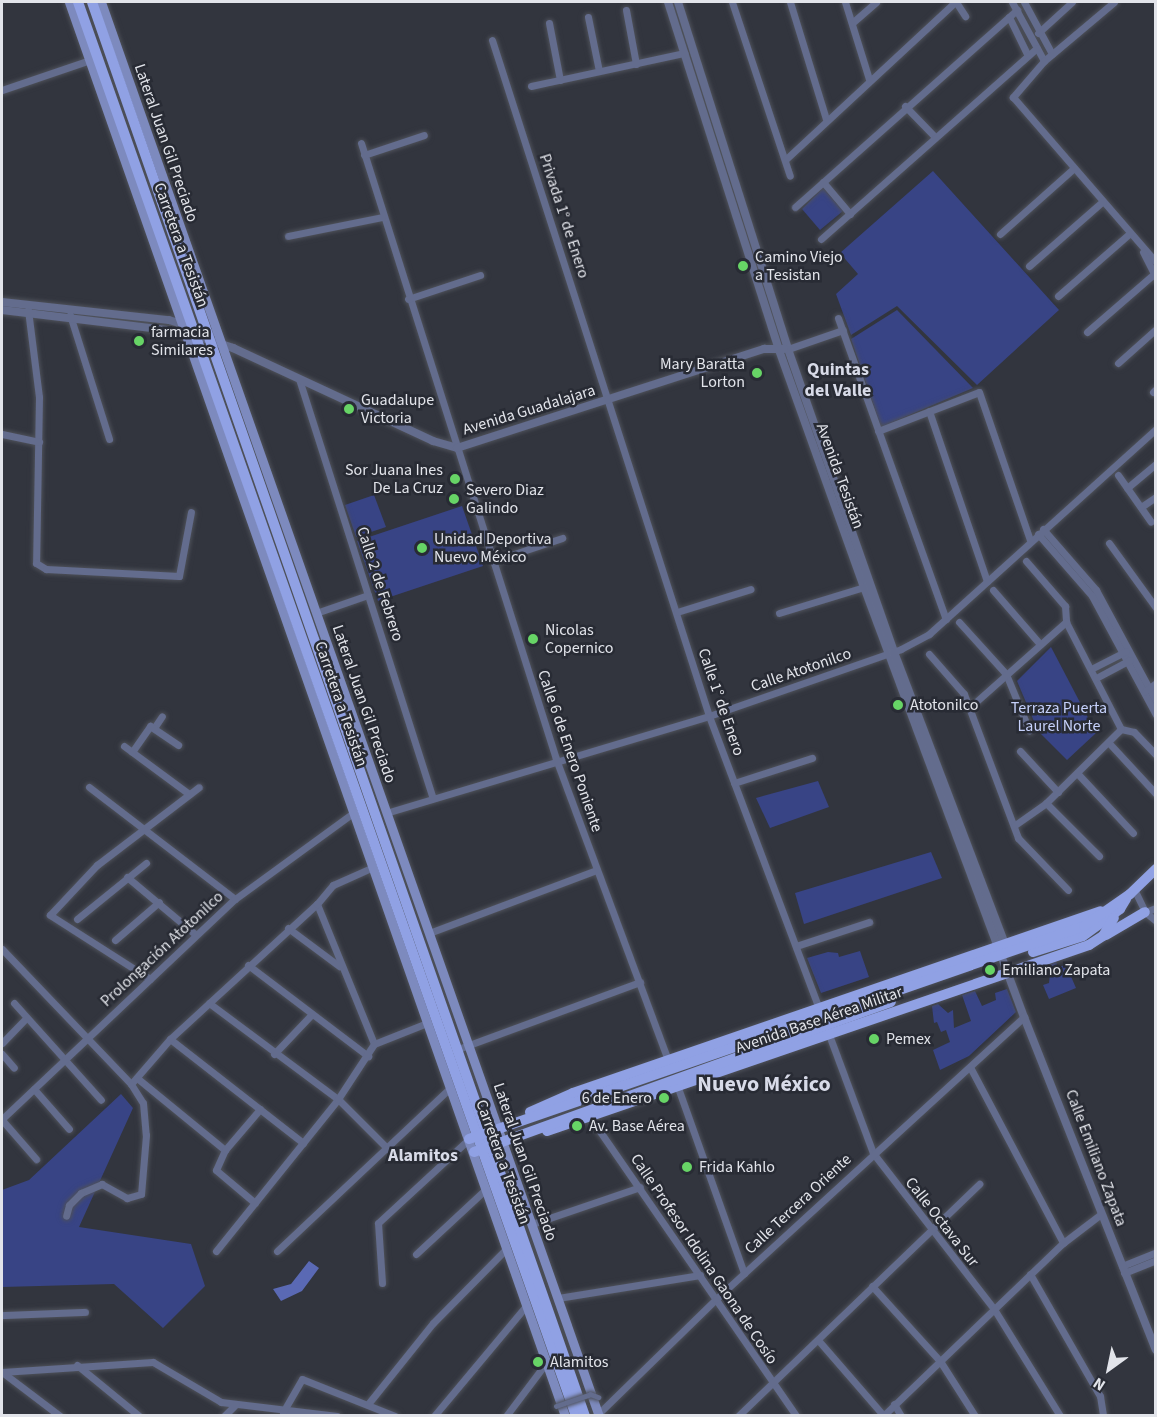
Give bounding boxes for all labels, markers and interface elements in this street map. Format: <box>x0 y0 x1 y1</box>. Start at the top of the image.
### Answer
street label: Lateral Juan Gil Preciado <box>130 61 202 225</box>
street label: Privada 1° de Enero <box>535 151 593 281</box>
street label: Carretera a Tesistán <box>150 180 212 310</box>
place label: Camino Viejo a Tesistan <box>755 247 843 285</box>
marker: Camino Viejo a Tesistan <box>736 259 750 273</box>
place label: farmacia Similares <box>151 322 213 360</box>
marker: farmacia Similares <box>132 334 146 348</box>
place label: Mary Baratta Lorton <box>660 354 745 392</box>
district label: Quintas del Valle <box>805 360 871 403</box>
marker: Mary Baratta Lorton <box>750 366 764 380</box>
street label: Avenida Guadalajara <box>460 381 598 439</box>
place label: Guadalupe Victoria <box>361 390 434 428</box>
marker: Guadalupe Victoria <box>342 402 356 416</box>
street label: Avenida Tesistán <box>812 421 868 531</box>
place label: Sor Juana Ines De La Cruz <box>345 460 443 498</box>
marker: Sor Juana Ines De La Cruz <box>448 472 462 486</box>
place label: Severo Diaz Galindo <box>466 480 544 518</box>
marker: Severo Diaz Galindo <box>447 492 461 506</box>
street label: Calle 2 de Febrero <box>352 524 408 644</box>
place label: Unidad Deportiva Nuevo México <box>434 529 551 567</box>
marker: Unidad Deportiva Nuevo México <box>415 541 429 555</box>
place label: Nicolas Copernico <box>545 620 613 658</box>
street label: Lateral Juan Gil Preciado <box>328 622 400 786</box>
marker: Nicolas Copernico <box>526 632 540 646</box>
street label: Carretera a Tesistán <box>311 639 371 769</box>
street label: Calle Atotonilco <box>748 644 854 696</box>
street label: Calle 1° de Enero <box>694 646 748 758</box>
street label: Calle 6 de Enero Poniente <box>533 668 607 834</box>
place label: Atotonilco <box>910 695 978 715</box>
marker: Atotonilco <box>891 698 905 712</box>
park label: Terraza Puerta Laurel Norte <box>1011 698 1107 736</box>
street label: Prolongación Atotonilco <box>97 887 227 1011</box>
place label: Emiliano Zapata <box>1002 960 1110 980</box>
marker: Emiliano Zapata <box>983 963 997 977</box>
street label: Avenida Base Aérea Militar <box>733 982 905 1058</box>
place label: Pemex <box>886 1029 931 1049</box>
marker: Pemex <box>867 1032 881 1046</box>
district label: Nuevo México <box>697 1072 831 1098</box>
street label: Lateral Juan Gil Preciado <box>489 1080 561 1244</box>
street label: Calle Emiliano Zapata <box>1061 1087 1131 1229</box>
place label: 6 de Enero <box>582 1088 652 1108</box>
marker: 6 de Enero <box>657 1091 671 1105</box>
street label: Carretera a Tesistán <box>472 1097 534 1227</box>
place label: Av. Base Aérea <box>589 1116 685 1136</box>
marker: Av. Base Aérea <box>570 1119 584 1133</box>
district label: Alamitos <box>388 1145 458 1167</box>
street label: Calle Profesor Idolina Gaona de Cosío <box>626 1150 782 1368</box>
street label: Calle Tercera Oriente <box>741 1150 855 1258</box>
place label: Frida Kahlo <box>699 1157 775 1177</box>
marker: Frida Kahlo <box>680 1160 694 1174</box>
street label: Calle Octava Sur <box>901 1173 983 1271</box>
north arrow <box>1079 1339 1139 1399</box>
place label: Alamitos <box>550 1352 609 1372</box>
marker: Alamitos <box>531 1355 545 1369</box>
text: N <box>1089 1372 1110 1396</box>

